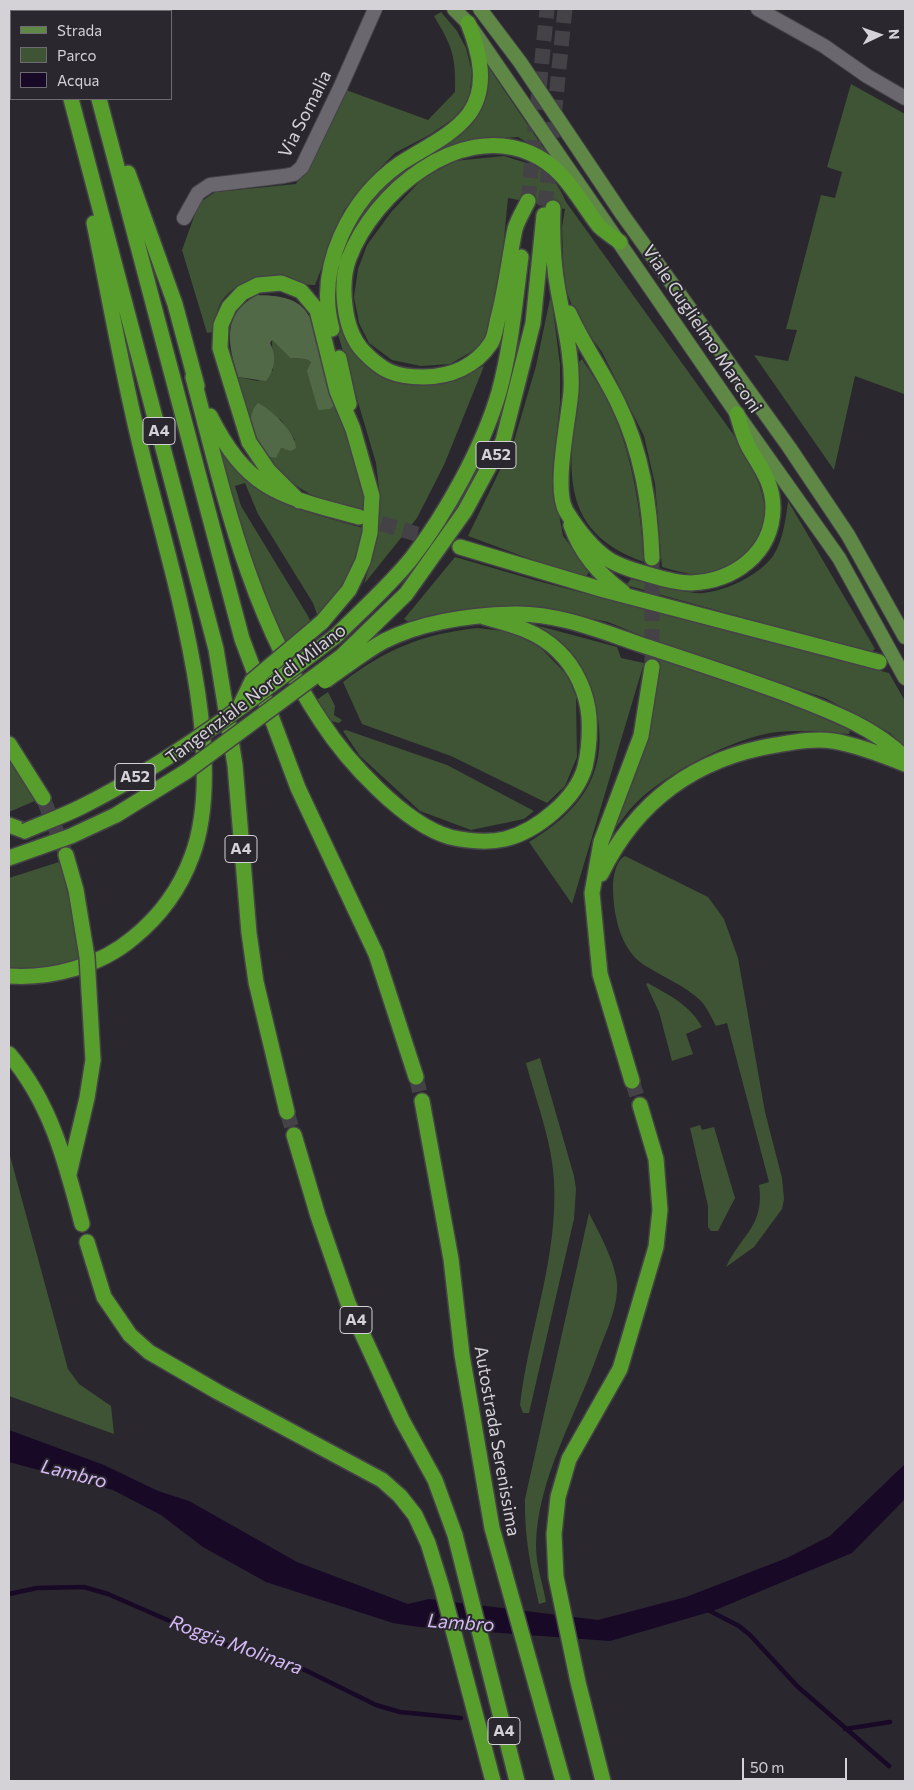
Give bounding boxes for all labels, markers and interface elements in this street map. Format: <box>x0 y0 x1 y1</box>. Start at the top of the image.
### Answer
legend <box>10 10 172 100</box>
north arrow <box>854 10 904 60</box>
text: Strada <box>57 21 102 39</box>
text: N <box>886 29 903 40</box>
text: Parco <box>57 46 96 64</box>
street label: Via Somalia <box>274 67 336 161</box>
text: Acqua <box>57 71 99 89</box>
street label: Viale Guglielmo Marconi <box>638 241 766 417</box>
road number: A4 <box>143 418 175 444</box>
road number: A52 <box>476 442 516 468</box>
street label: Tangenziale Nord di Milano <box>162 619 350 769</box>
road number: A52 <box>115 764 155 790</box>
road number: A4 <box>225 836 257 862</box>
road number: A4 <box>340 1306 372 1334</box>
street label: Autostrada Serenissima <box>470 1344 524 1538</box>
water label: Lambro <box>39 1455 109 1493</box>
water label: Lambro <box>427 1609 495 1637</box>
water label: Roggia Molinara <box>166 1610 306 1680</box>
road number: A4 <box>488 1718 520 1744</box>
scale bar <box>744 1748 849 1780</box>
text: 50 m <box>750 1758 784 1776</box>

